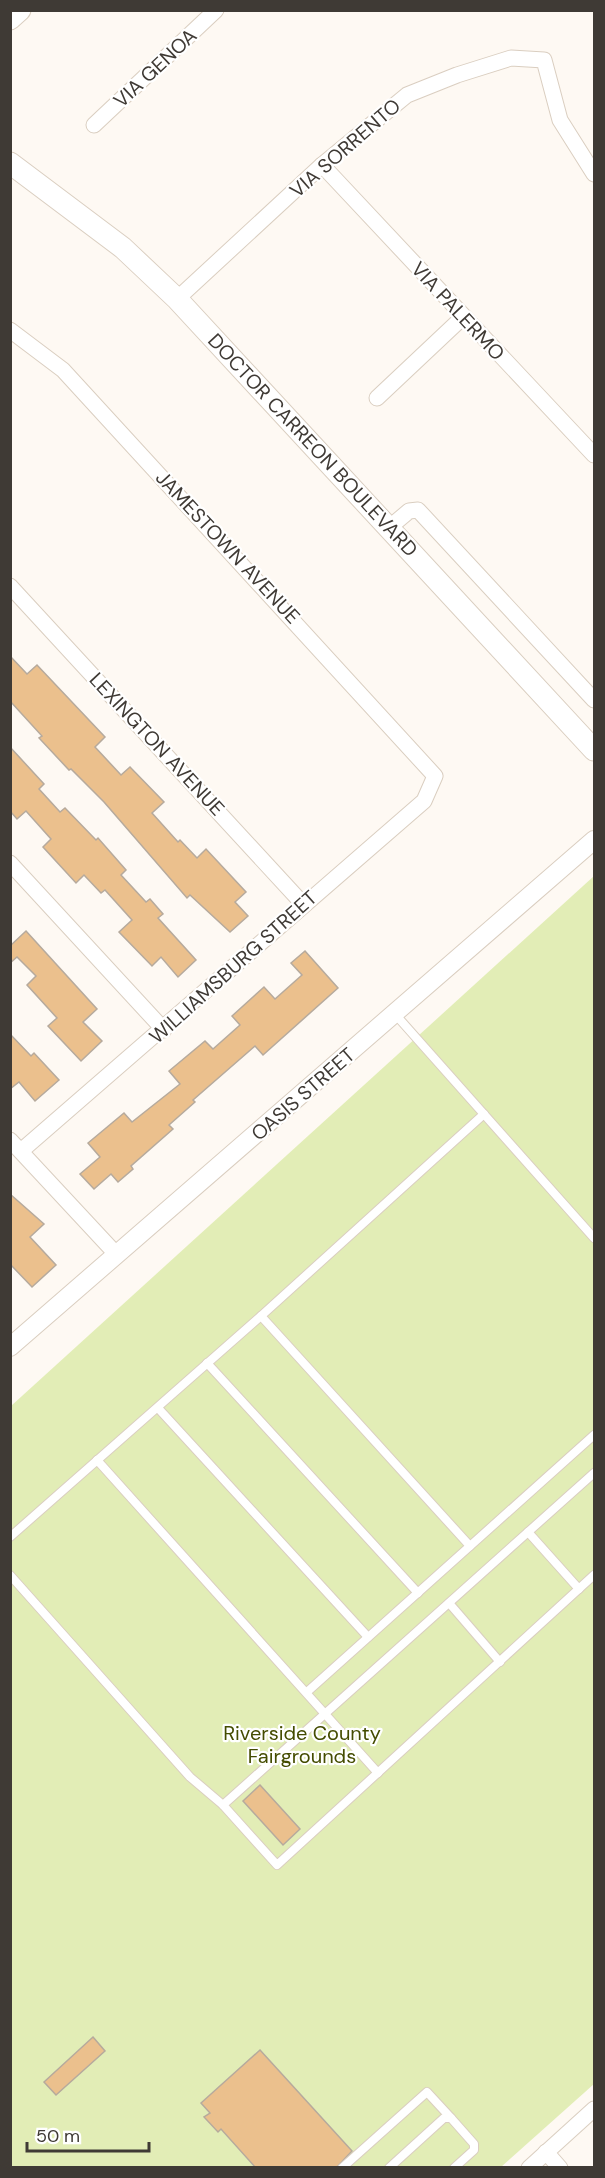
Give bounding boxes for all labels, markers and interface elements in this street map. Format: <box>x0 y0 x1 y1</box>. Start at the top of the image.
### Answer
street label: VIA GENOA <box>108 23 202 113</box>
street label: VIA SORRENTO <box>284 93 406 203</box>
street label: VIA PALERMO <box>406 256 510 366</box>
street label: DOCTOR CARREON BOULEVARD <box>202 328 424 562</box>
street label: JAMESTOWN AVENUE <box>150 465 306 629</box>
street label: LEXINGTON AVENUE <box>84 667 230 821</box>
street label: WILLIAMSBURG STREET <box>144 885 322 1049</box>
street label: OASIS STREET <box>246 1042 360 1146</box>
park label: Riverside County Fairgrounds <box>223 1720 381 1769</box>
scale bar <box>27 2115 148 2153</box>
text: 50 m <box>36 2124 80 2148</box>

